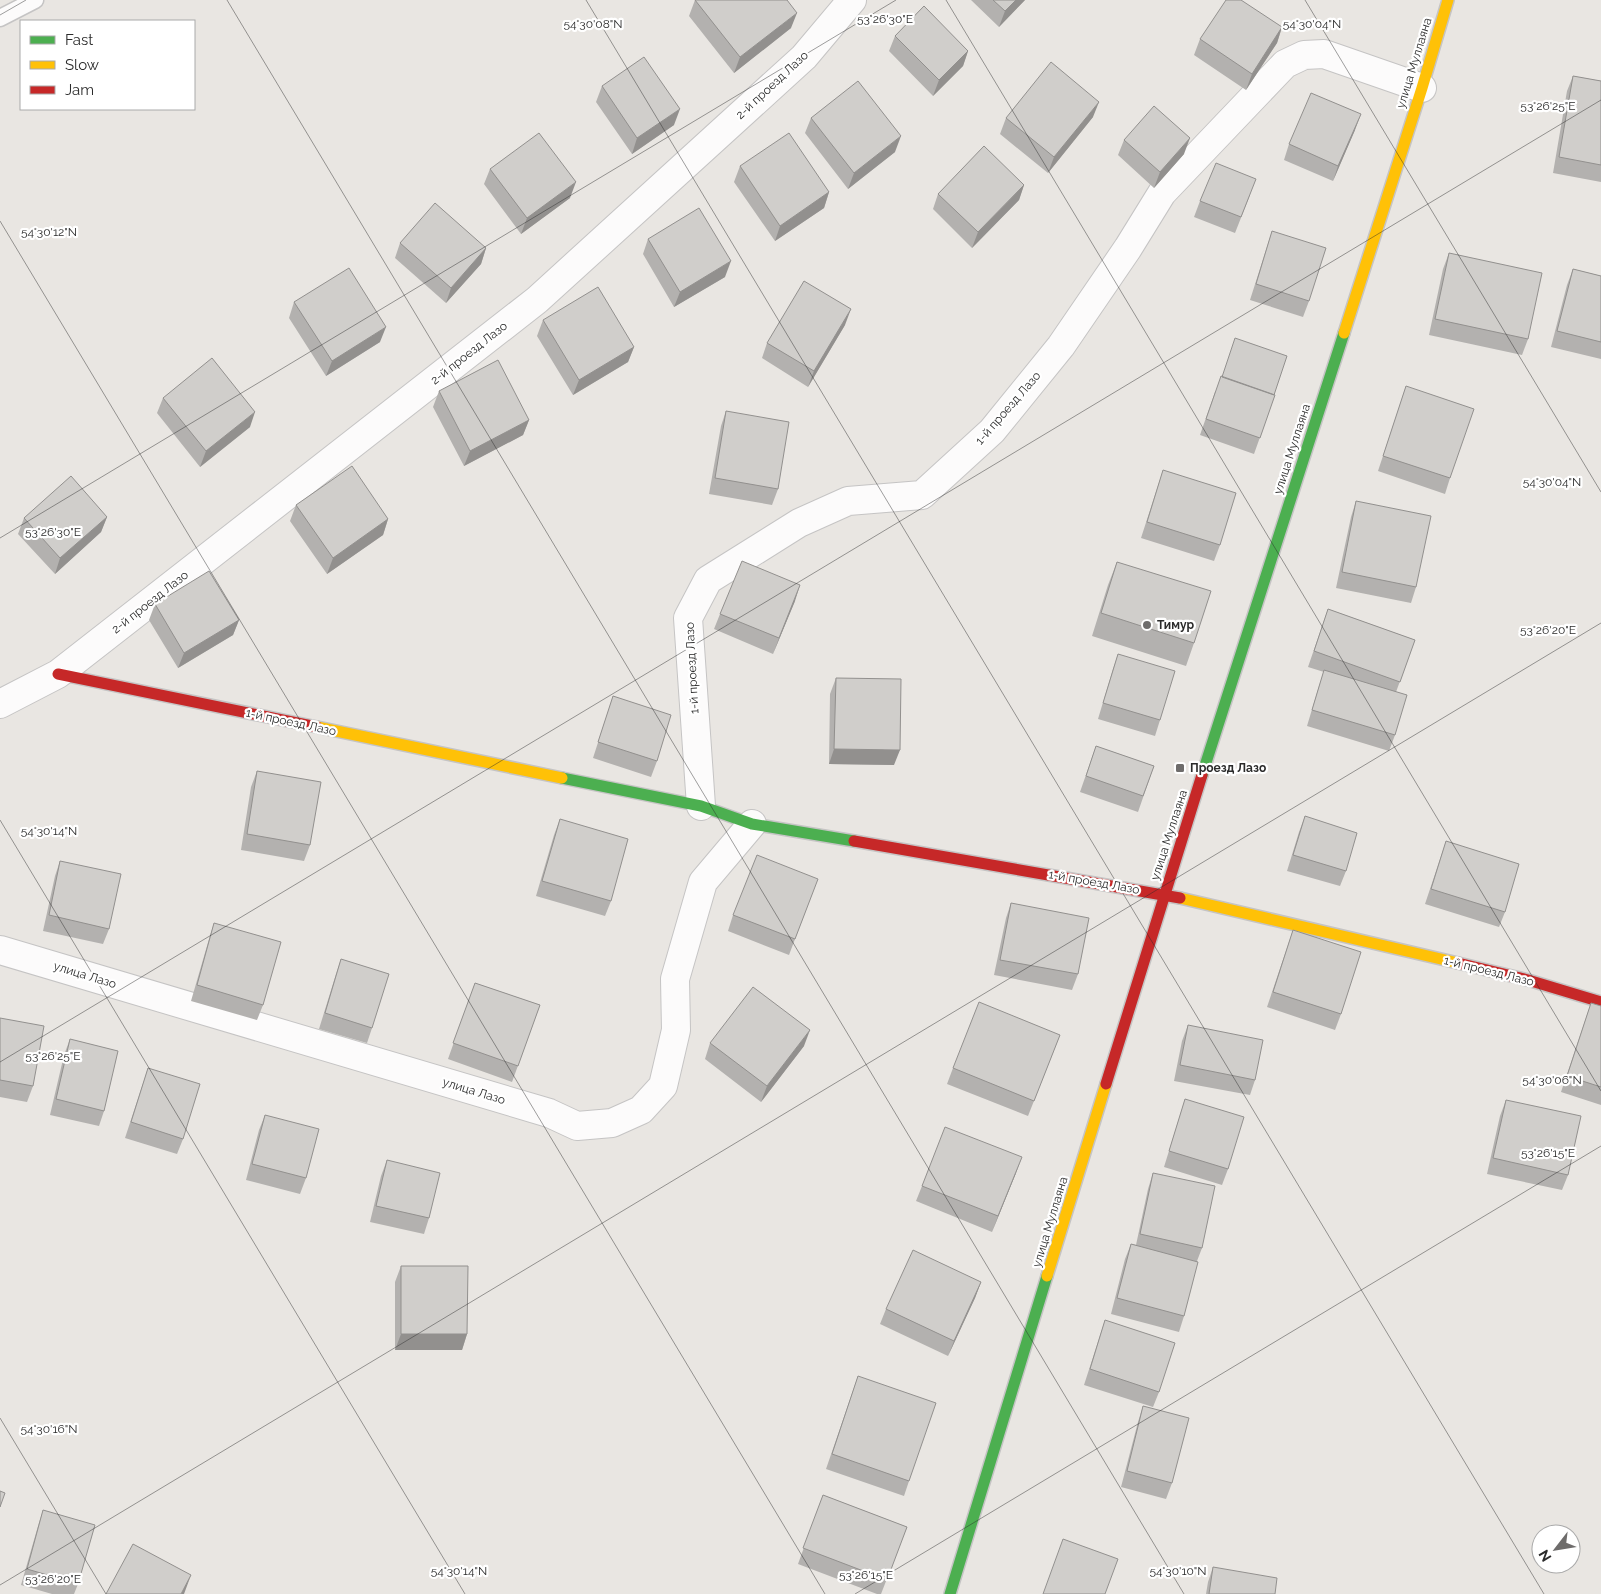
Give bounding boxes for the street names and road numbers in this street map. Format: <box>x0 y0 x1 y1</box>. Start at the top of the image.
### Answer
street label: улица Муллаяна <box>1394 16 1434 110</box>
street label: 2-й проезд Лазо <box>733 48 811 122</box>
street label: 2-й проезд Лазо <box>428 319 510 387</box>
street label: 1-й проезд Лазо <box>973 369 1043 447</box>
street label: улица Муллаяна <box>1271 402 1313 496</box>
street label: 2-й проезд Лазо <box>109 568 191 636</box>
street label: 1-й проезд Лазо <box>683 622 701 714</box>
street label: 1-й проезд Лазо <box>244 706 338 738</box>
street label: улица Муллаяна <box>1148 788 1190 882</box>
street label: 1-й проезд Лазо <box>1047 867 1141 897</box>
street label: 1-й проезд Лазо <box>1443 953 1535 989</box>
street label: улица Лазо <box>52 959 118 991</box>
street label: улица Лазо <box>441 1075 507 1107</box>
street label: улица Муллаяна <box>1030 1175 1070 1269</box>

